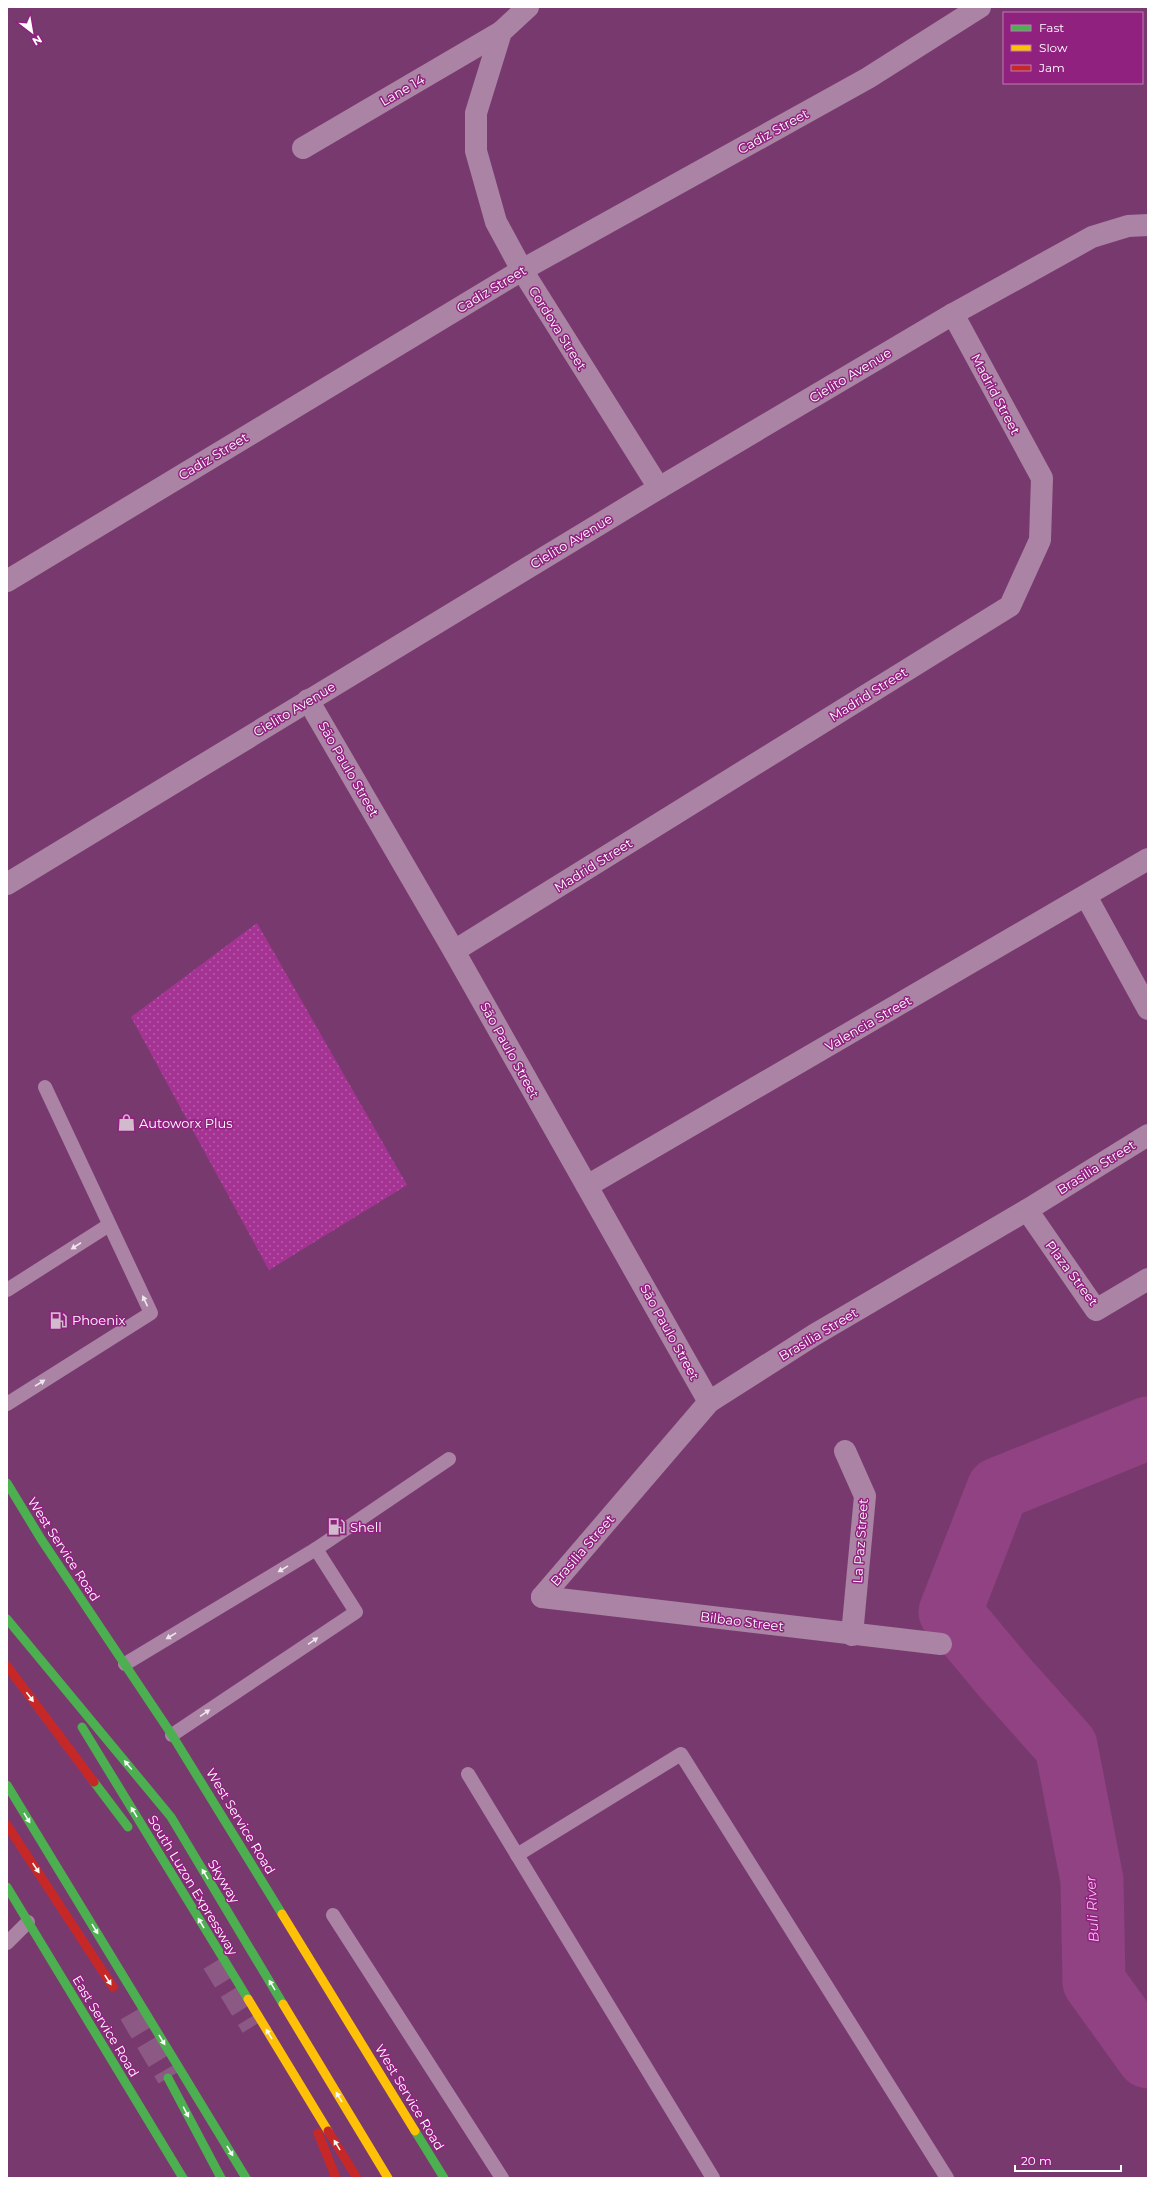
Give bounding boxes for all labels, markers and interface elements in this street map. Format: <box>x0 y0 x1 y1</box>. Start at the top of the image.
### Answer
north arrow <box>12 12 52 52</box>
legend <box>1003 12 1143 84</box>
text: Fast <box>1039 20 1064 35</box>
text: N <box>30 32 45 49</box>
text: Slow <box>1039 40 1068 55</box>
text: Jam <box>1038 60 1065 75</box>
street label: Lane 14 <box>377 71 427 109</box>
street label: Cadiz Street <box>735 105 811 157</box>
street label: Cadiz Street <box>453 262 529 316</box>
street label: Cordova Street <box>526 283 590 373</box>
street label: Cielito Avenue <box>806 344 894 406</box>
street label: Madrid Street <box>968 351 1024 437</box>
street label: Cadiz Street <box>175 429 251 483</box>
street label: Cielito Avenue <box>527 510 615 572</box>
street label: Madrid Street <box>826 664 910 724</box>
street label: Cielito Avenue <box>250 678 338 740</box>
street label: São Paulo Street <box>315 719 383 819</box>
street label: Madrid Street <box>551 835 635 895</box>
street label: Valencia Street <box>822 992 914 1054</box>
street label: São Paulo Street <box>477 999 543 1101</box>
shop icon: Autoworx Plus <box>116 1113 136 1133</box>
place label: Autoworx Plus <box>139 1115 233 1131</box>
street label: Brasilia Street <box>1054 1137 1138 1197</box>
street label: Plaza Street <box>1042 1237 1102 1309</box>
one-way arrow <box>71 1242 82 1250</box>
street label: São Paulo Street <box>637 1281 703 1383</box>
one-way arrow <box>142 1295 148 1307</box>
street label: Brasilia Street <box>776 1304 860 1364</box>
fuel station icon: Phoenix <box>49 1310 69 1330</box>
place label: Phoenix <box>72 1312 125 1328</box>
one-way arrow <box>35 1379 45 1387</box>
street label: West Service Road <box>24 1494 104 1604</box>
street label: La Paz Street <box>849 1498 871 1584</box>
street label: Brasilia Street <box>547 1511 617 1589</box>
fuel station icon: Shell <box>327 1517 347 1537</box>
place label: Shell <box>350 1519 382 1535</box>
one-way arrow <box>278 1565 288 1573</box>
street label: Bilbao Street <box>699 1608 785 1634</box>
one-way arrow <box>165 1633 177 1640</box>
one-way arrow <box>308 1637 318 1645</box>
one-way arrow <box>26 1692 35 1703</box>
one-way arrow <box>200 1709 210 1717</box>
one-way arrow <box>123 1760 132 1771</box>
street label: West Service Road <box>203 1765 279 1877</box>
one-way arrow <box>130 1806 137 1818</box>
one-way arrow <box>24 1812 31 1824</box>
street label: South Luzon Expressway <box>145 1812 242 1959</box>
street label: Skyway <box>205 1856 244 1907</box>
one-way arrow <box>32 1863 40 1874</box>
one-way arrow <box>201 1869 209 1879</box>
water label: Buli River <box>1081 1875 1103 1943</box>
one-way arrow <box>198 1917 205 1929</box>
one-way arrow <box>91 1923 98 1935</box>
street label: East Service Road <box>69 1972 143 2080</box>
one-way arrow <box>105 1974 112 1986</box>
one-way arrow <box>268 1980 276 1990</box>
one-way arrow <box>265 2029 273 2039</box>
one-way arrow <box>159 2034 166 2046</box>
street label: West Service Road <box>372 2041 448 2153</box>
one-way arrow <box>335 2092 343 2102</box>
one-way arrow <box>183 2106 189 2118</box>
one-way arrow <box>333 2140 341 2150</box>
one-way arrow <box>226 2145 233 2157</box>
scale bar <box>1015 2147 1121 2173</box>
text: 20 m <box>1021 2153 1052 2168</box>

